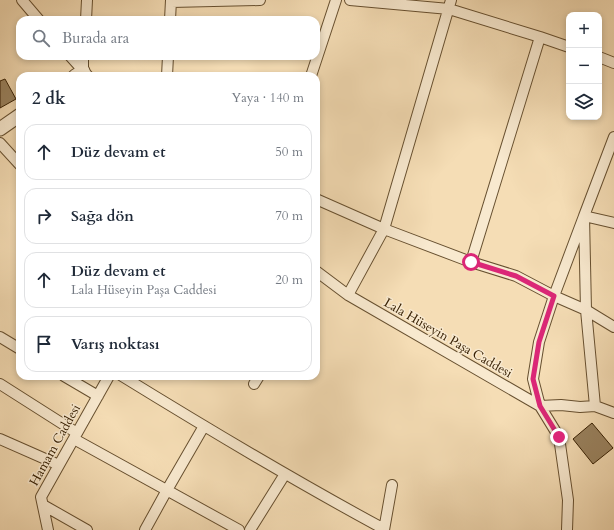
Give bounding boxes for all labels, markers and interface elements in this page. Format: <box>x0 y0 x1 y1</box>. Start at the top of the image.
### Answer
map controls <box>566 12 602 120</box>
button: + <box>566 12 602 48</box>
search box <box>16 16 320 60</box>
icon: search <box>30 27 52 49</box>
text: Burada ara <box>62 28 129 48</box>
button: − <box>566 48 602 84</box>
button: layers <box>566 84 602 120</box>
text: 2 dk <box>32 87 66 110</box>
text: Yaya · 140 m <box>231 89 304 107</box>
icon: ahead <box>33 141 55 163</box>
text: Düz devam et <box>71 142 166 162</box>
text: 50 m <box>275 143 303 161</box>
icon: right <box>33 205 55 227</box>
text: Sağa dön <box>71 206 134 226</box>
text: 70 m <box>275 207 303 225</box>
route start <box>462 253 480 271</box>
text: Düz devam et <box>71 261 166 281</box>
icon: ahead <box>33 269 55 291</box>
text: 20 m <box>275 271 303 289</box>
text: Lala Hüseyin Paşa Caddesi <box>71 281 217 299</box>
street label: Lala Hüseyin Paşa Caddesi <box>380 294 516 382</box>
icon: arrive <box>33 333 55 355</box>
text: Varış noktası <box>71 334 160 354</box>
street label: Hamam Caddesi <box>25 401 85 489</box>
route end <box>550 428 568 446</box>

